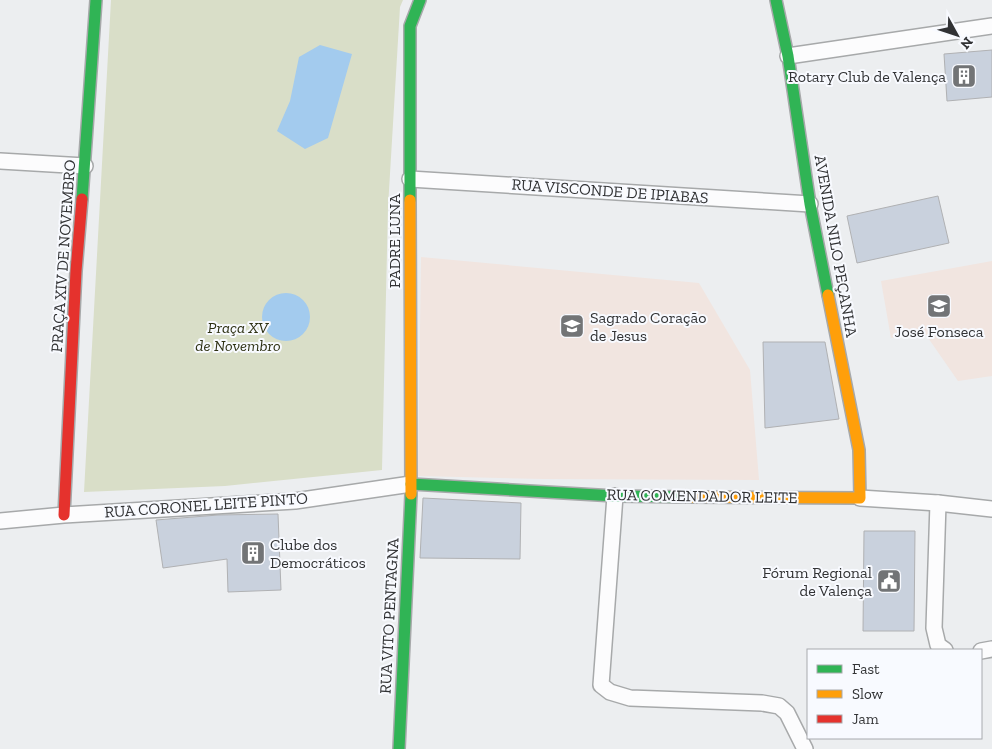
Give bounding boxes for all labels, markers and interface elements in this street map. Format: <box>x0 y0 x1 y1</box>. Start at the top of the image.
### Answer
north arrow <box>932 10 982 60</box>
text: N <box>956 33 977 53</box>
building icon: Rotary Club de Valença <box>951 63 977 89</box>
place label: Rotary Club de Valença <box>788 67 946 86</box>
street label: AVENIDA NILO PEÇANHA <box>811 153 862 339</box>
street label: PRAÇA XIV DE NOVEMBRO <box>47 159 79 353</box>
street label: RUA VISCONDE DE IPIABAS <box>511 175 709 207</box>
street label: PADRE LUNA <box>385 193 404 288</box>
school or university icon: José Fonseca <box>926 293 952 319</box>
place label: Sagrado Coração de Jesus <box>590 308 706 345</box>
school or university icon: Sagrado Coração de Jesus <box>559 313 585 339</box>
park label: Praça XV de Novembro <box>195 318 281 355</box>
place label: José Fonseca <box>895 322 984 341</box>
street label: RUA COMENDADOR LEITE <box>606 485 798 507</box>
street label: RUA CORONEL LEITE PINTO <box>104 488 309 522</box>
place label: Clube dos Democráticos <box>270 535 366 572</box>
street label: RUA VITO PENTAGNA <box>375 537 403 695</box>
building icon: Clube dos Democráticos <box>240 540 266 566</box>
place label: Fórum Regional de Valença <box>762 563 872 600</box>
public building icon: Fórum Regional de Valença <box>876 568 902 594</box>
legend <box>807 649 982 739</box>
text: Fast <box>852 660 880 678</box>
text: Slow <box>852 685 884 703</box>
text: Jam <box>852 710 879 728</box>

